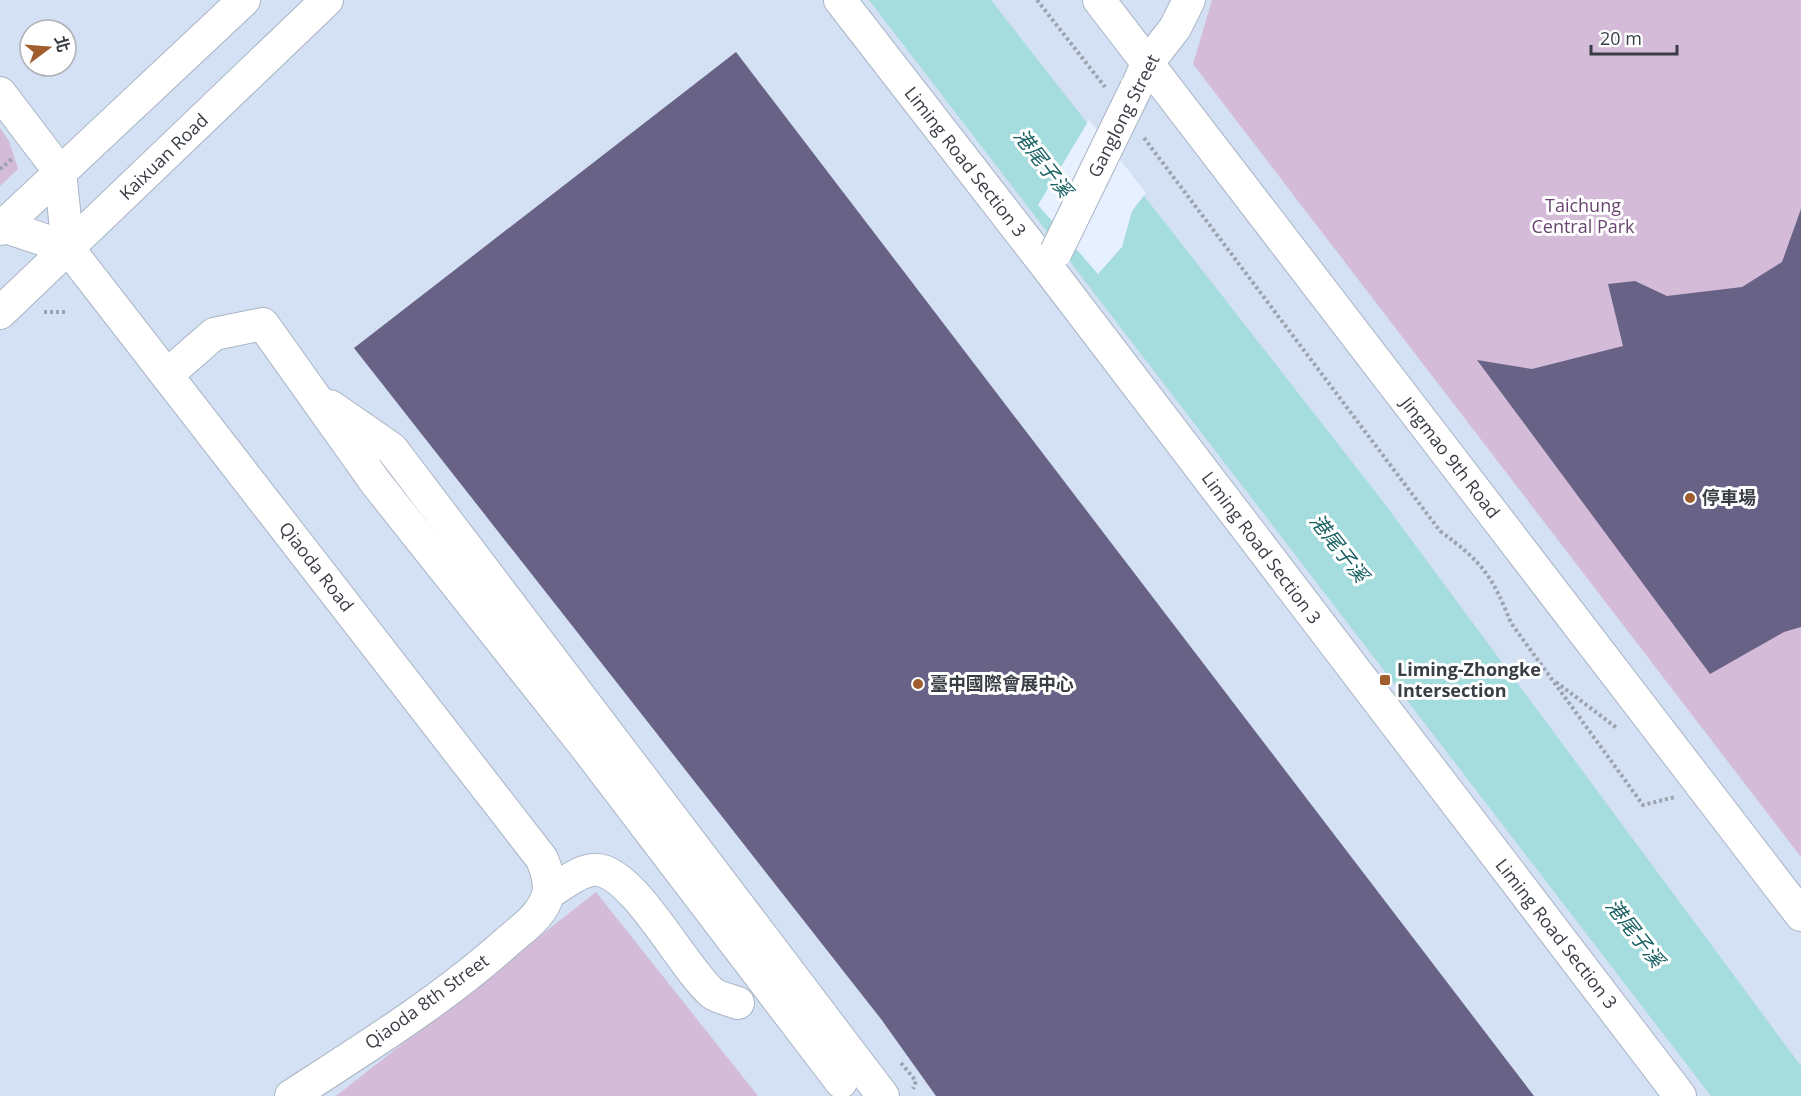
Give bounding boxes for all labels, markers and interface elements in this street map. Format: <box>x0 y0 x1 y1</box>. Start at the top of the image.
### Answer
north arrow <box>18 18 78 78</box>
scale bar <box>1591 18 1676 56</box>
text: 20 m <box>1600 26 1642 50</box>
text: 北 <box>50 33 75 55</box>
street label: Ganglong Street <box>1082 50 1164 181</box>
street label: Liming Road Section 3 <box>899 81 1032 242</box>
street label: Kaixuan Road <box>114 108 213 205</box>
water label: 港尾子溪 <box>1008 123 1081 205</box>
park label: Taichung Central Park <box>1531 193 1635 238</box>
street label: Jingmao 9th Road <box>1395 390 1506 523</box>
street label: Liming Road Section 3 <box>1197 466 1327 628</box>
place label: 停車場 <box>1702 485 1756 509</box>
marker: 停車場 <box>1683 491 1697 505</box>
water label: 港尾子溪 <box>1304 508 1377 590</box>
street label: Qiaoda Road <box>274 516 359 616</box>
place label: Liming-Zhongke Intersection <box>1397 657 1541 702</box>
place label: 臺中國際會展中心 <box>930 671 1074 695</box>
marker: Liming-Zhongke Intersection <box>1378 673 1392 687</box>
marker: 臺中國際會展中心 <box>911 677 925 691</box>
street label: Liming Road Section 3 <box>1490 853 1623 1014</box>
water label: 港尾子溪 <box>1600 893 1673 975</box>
street label: Qiaoda 8th Street <box>360 948 493 1054</box>

